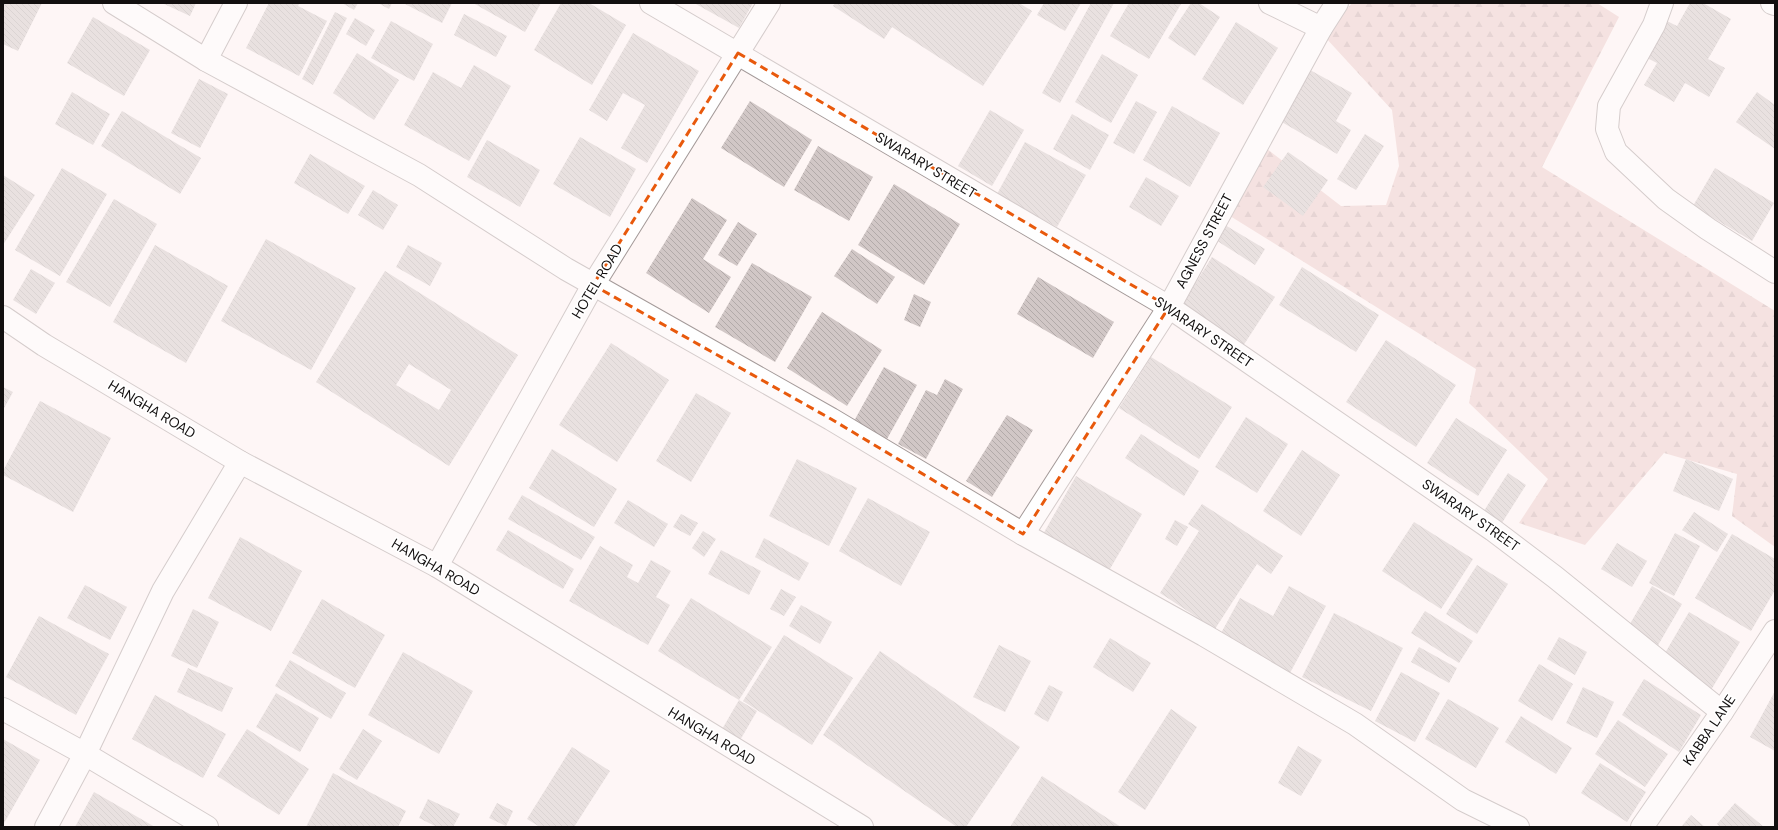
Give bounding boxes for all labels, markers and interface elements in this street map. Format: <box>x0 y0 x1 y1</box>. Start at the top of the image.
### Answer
street label: SWARARY STREET <box>872 128 980 202</box>
street label: AGNESS STREET <box>1171 190 1237 291</box>
street label: HOTEL ROAD <box>568 240 626 322</box>
street label: SWARARY STREET <box>1151 292 1257 372</box>
street label: HANGHA ROAD <box>105 376 199 442</box>
street label: SWARARY STREET <box>1419 475 1523 555</box>
street label: HANGHA ROAD <box>389 534 483 600</box>
street label: KABBA LANE <box>1679 691 1739 769</box>
street label: HANGHA ROAD <box>665 703 759 769</box>

